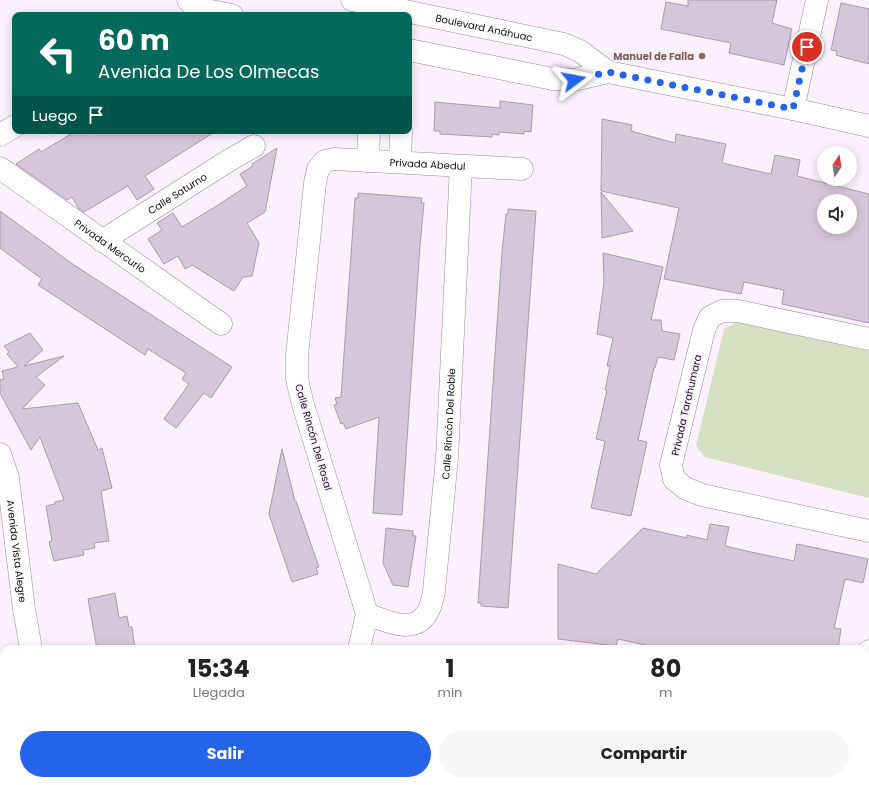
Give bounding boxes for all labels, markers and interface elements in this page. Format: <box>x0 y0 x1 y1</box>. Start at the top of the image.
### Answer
street label: Boulevard Anáhuac <box>434 11 534 45</box>
text: 60 m <box>98 21 170 60</box>
icon: left <box>32 28 84 80</box>
pin <box>790 30 824 64</box>
icon: arrive <box>796 36 818 58</box>
place label: Manuel de Falla <box>613 49 694 64</box>
marker: Manuel de Falla <box>697 51 707 61</box>
text: Avenida De Los Olmecas <box>98 59 319 84</box>
position arrow <box>553 59 595 101</box>
icon: arrive <box>85 104 107 126</box>
text: Luego <box>32 105 77 126</box>
north arrow <box>817 146 857 186</box>
map controls <box>817 146 857 234</box>
street label: Privada Abedul <box>389 155 466 174</box>
street label: Calle Saturno <box>145 169 210 218</box>
button: sound <box>817 194 857 234</box>
street label: Privada Mercurio <box>71 216 149 277</box>
street label: Privada Tarahumara <box>668 353 705 457</box>
street label: Calle Rincón Del Roble <box>438 368 459 480</box>
street label: Calle Rincón Del Rosal <box>291 382 336 492</box>
street label: Avenida Vista Alegre <box>3 499 30 603</box>
text: 15:34 <box>188 652 250 685</box>
text: 1 <box>445 652 455 685</box>
text: 80 <box>650 652 681 685</box>
text: Llegada <box>193 683 245 702</box>
text: min <box>438 683 462 702</box>
text: m <box>659 683 672 702</box>
button: Salir <box>20 731 431 777</box>
button: Compartir <box>439 731 849 777</box>

